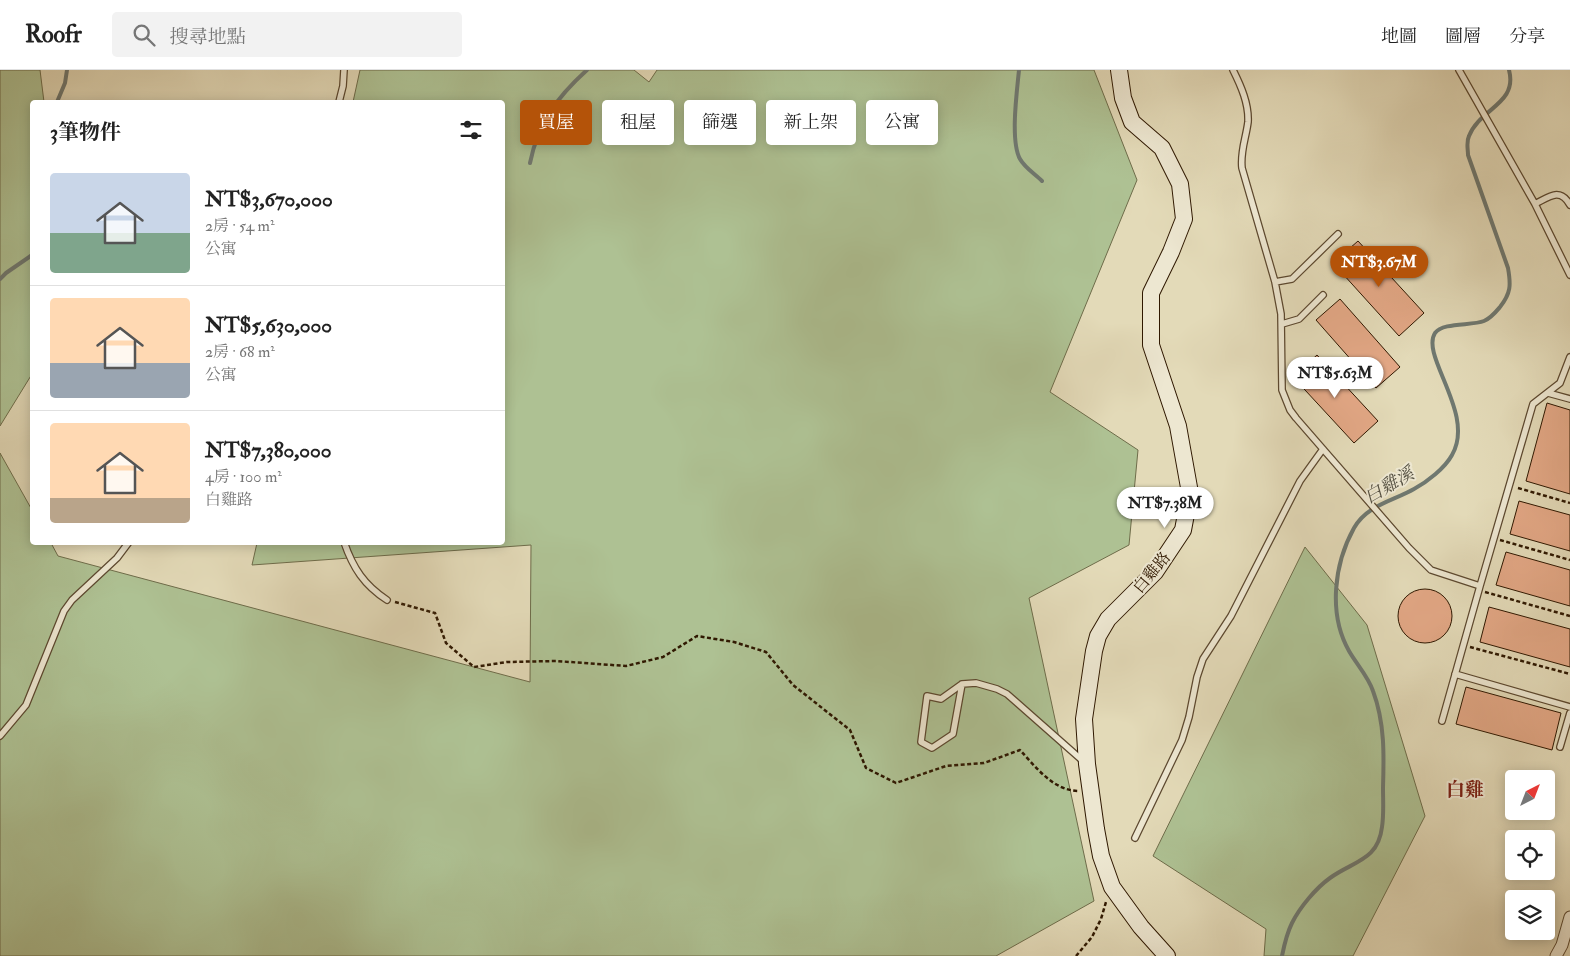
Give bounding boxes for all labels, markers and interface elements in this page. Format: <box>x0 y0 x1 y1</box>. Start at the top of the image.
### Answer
search box <box>112 12 462 57</box>
text: Roofr <box>25 19 82 50</box>
icon: search <box>130 21 158 49</box>
text: 搜尋地點 <box>170 25 246 49</box>
text: 地圖 <box>1381 25 1417 48</box>
text: 圖層 <box>1445 25 1481 48</box>
text: 分享 <box>1509 25 1545 48</box>
chip: 買屋 <box>520 100 592 145</box>
chip: 租屋 <box>602 100 674 145</box>
chip: 篩選 <box>684 100 756 145</box>
chip: 新上架 <box>766 100 856 145</box>
chip: 公寓 <box>866 100 938 145</box>
icon: filters <box>457 116 485 144</box>
text: 3筆物件 <box>50 119 121 146</box>
text: NT$3,670,000 <box>205 186 333 213</box>
icon: home <box>90 193 150 253</box>
text: 2房 · 54 m² <box>205 216 275 236</box>
text: 公寓 <box>205 239 237 259</box>
pin: NT$3.67M <box>1327 246 1431 288</box>
text: NT$3.67M <box>1341 252 1417 272</box>
text: NT$5,630,000 <box>205 312 332 339</box>
icon: home <box>90 318 150 378</box>
text: 2房 · 68 m² <box>205 342 275 362</box>
pin: NT$5.63M <box>1283 356 1387 399</box>
text: NT$5.63M <box>1298 363 1372 383</box>
text: 公寓 <box>205 365 237 385</box>
text: NT$7,380,000 <box>205 437 332 464</box>
icon: home <box>90 443 150 503</box>
water label: 白雞溪 <box>1360 461 1420 509</box>
text: 4房 · 100 m² <box>205 467 282 487</box>
pin: NT$7.38M <box>1113 486 1217 529</box>
text: 白雞路 <box>205 490 253 510</box>
text: NT$7.38M <box>1128 493 1202 513</box>
street label: 白雞路 <box>1129 548 1175 597</box>
north arrow <box>1505 770 1555 820</box>
map controls <box>1505 770 1555 940</box>
district label: 白雞 <box>1446 778 1484 802</box>
button: locate <box>1505 830 1555 880</box>
button: layers <box>1505 890 1555 940</box>

